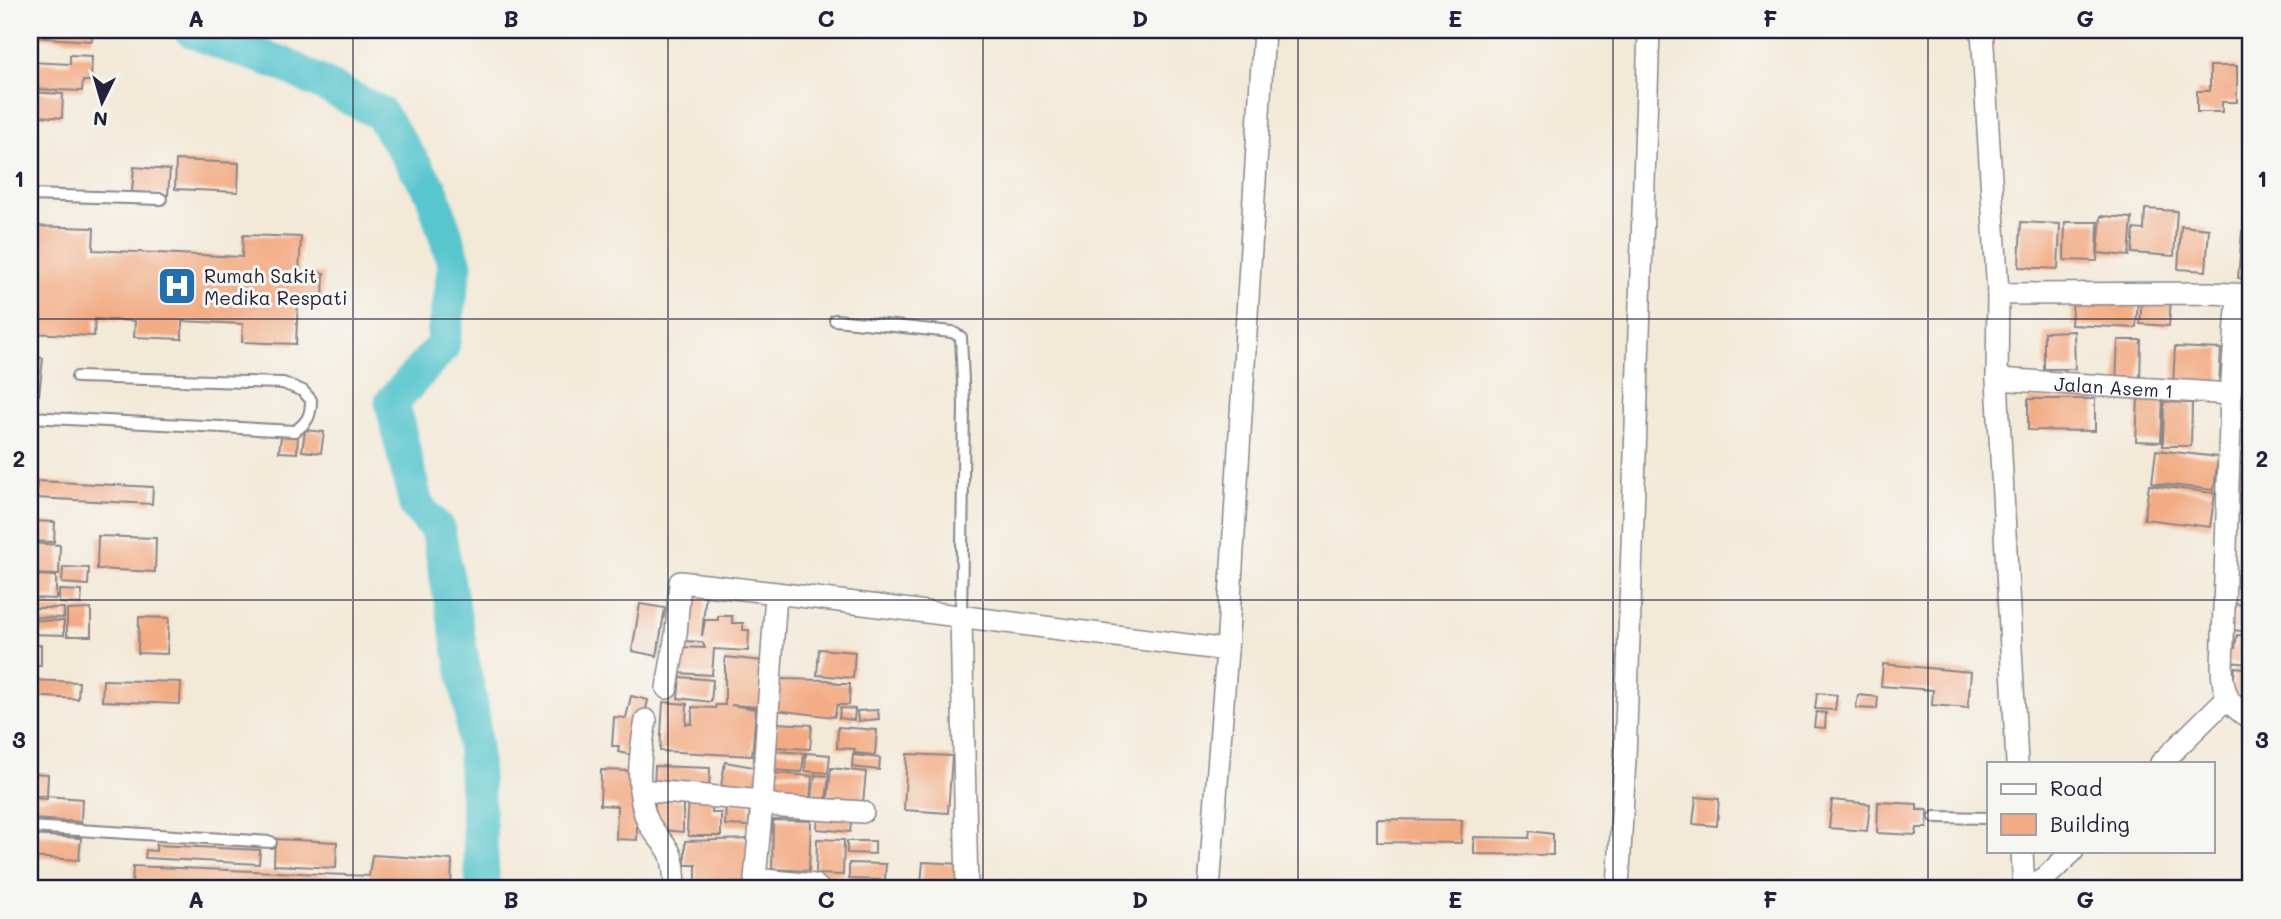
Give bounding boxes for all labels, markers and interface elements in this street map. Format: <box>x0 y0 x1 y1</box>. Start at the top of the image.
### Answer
text: A <box>188 3 204 33</box>
text: B <box>503 3 519 33</box>
text: C <box>817 3 835 33</box>
text: D <box>1132 3 1148 33</box>
text: E <box>1448 3 1462 33</box>
text: F <box>1763 3 1777 33</box>
text: G <box>2076 3 2094 33</box>
north arrow <box>66 66 136 136</box>
text: N <box>92 106 109 133</box>
text: 1 <box>14 163 24 193</box>
text: 1 <box>2257 163 2267 193</box>
place label: Rumah Sakit Medika Respati <box>204 263 348 310</box>
hospital icon: Rumah Sakit Medika Respati <box>156 265 198 307</box>
street label: Jalan Asem 1 <box>2053 370 2174 403</box>
text: 2 <box>13 443 25 473</box>
text: 2 <box>2256 443 2268 473</box>
text: 3 <box>12 724 26 754</box>
text: 3 <box>2255 724 2269 754</box>
legend <box>1987 762 2214 852</box>
text: Road <box>2050 774 2102 801</box>
text: Building <box>2050 810 2130 837</box>
text: A <box>188 884 204 914</box>
text: B <box>503 884 519 914</box>
text: C <box>817 884 835 914</box>
text: D <box>1132 884 1148 914</box>
text: E <box>1448 884 1462 914</box>
text: F <box>1763 884 1777 914</box>
text: G <box>2076 884 2094 914</box>

